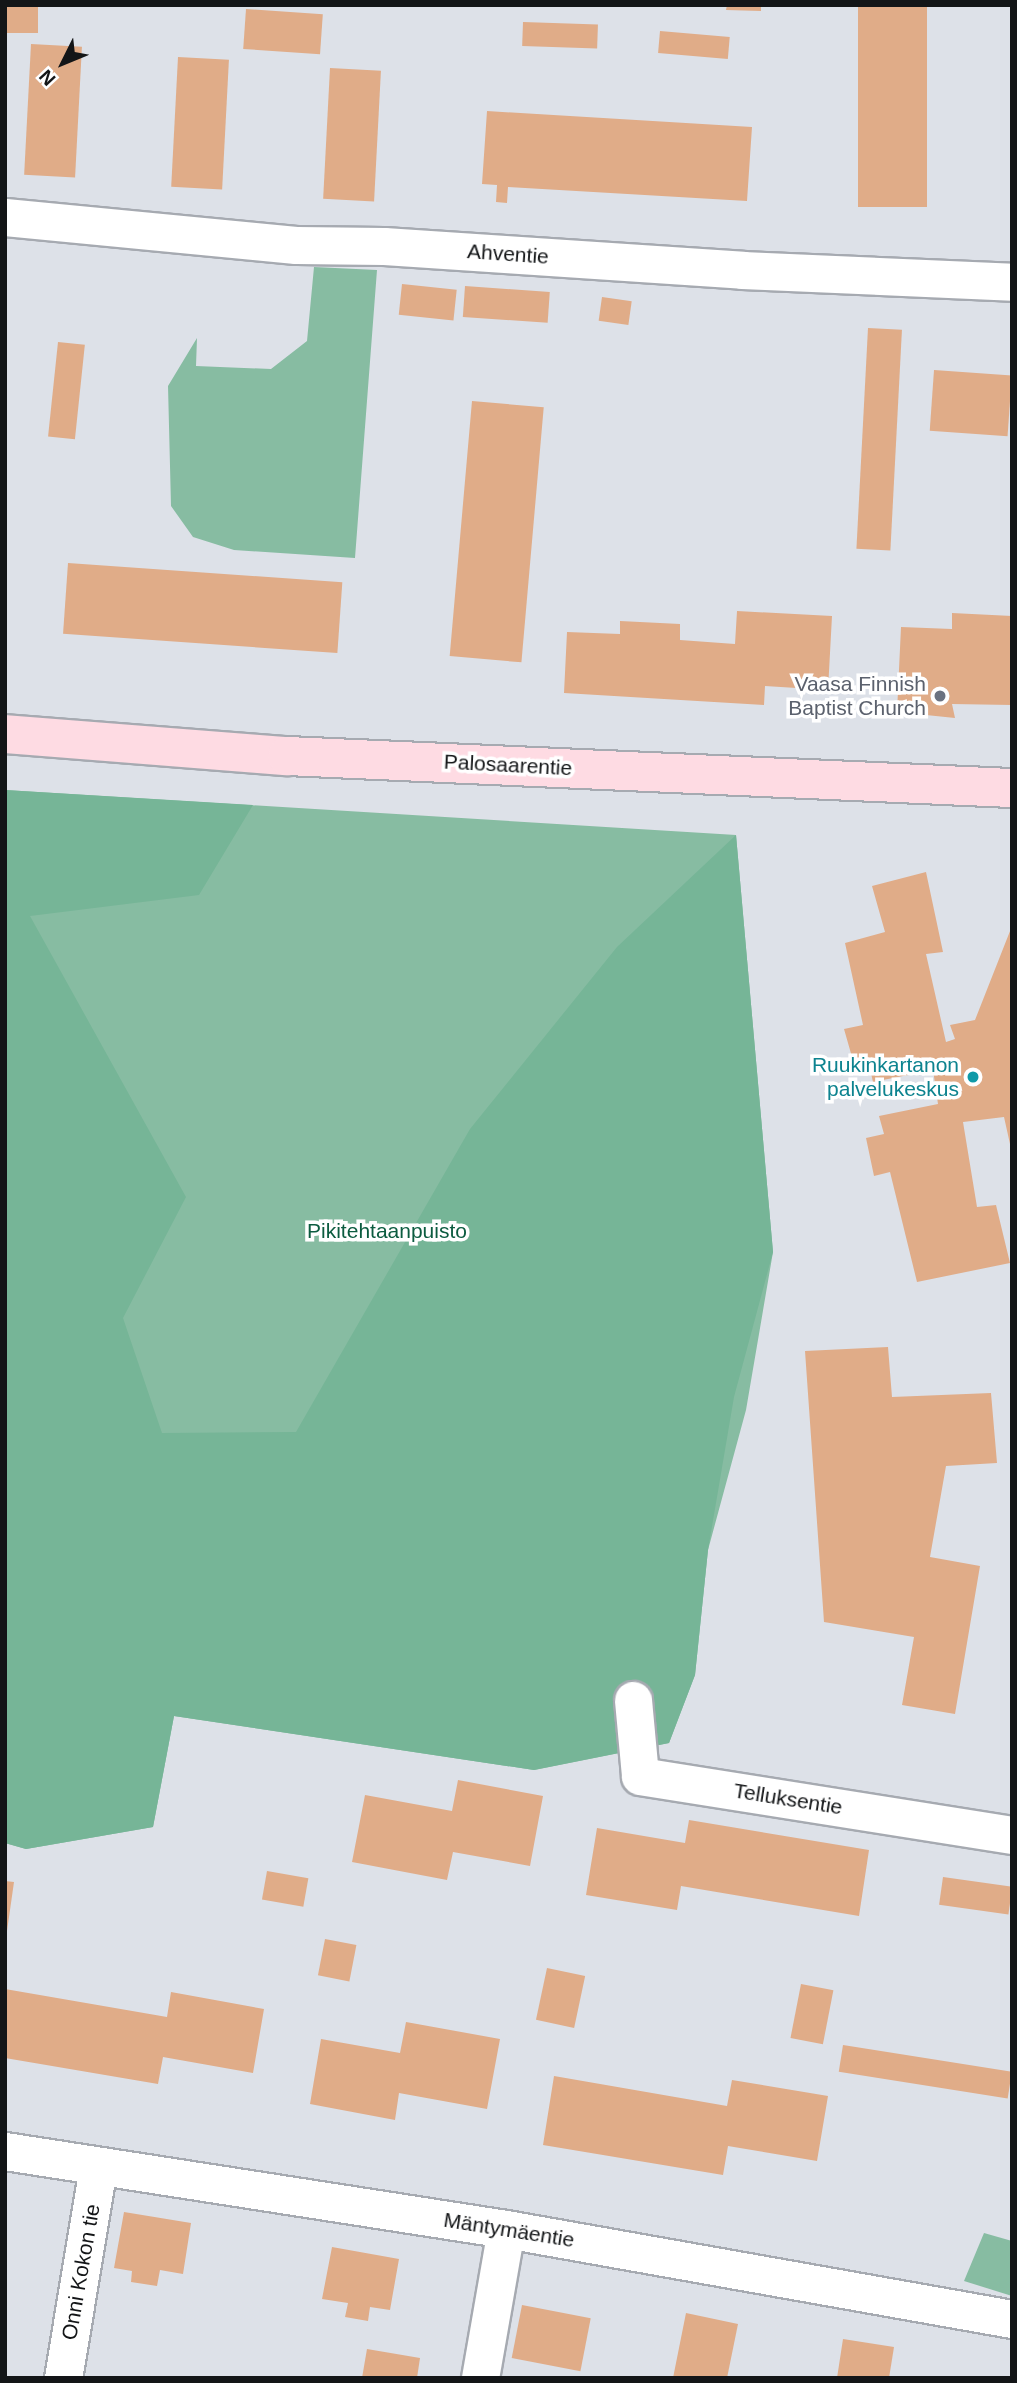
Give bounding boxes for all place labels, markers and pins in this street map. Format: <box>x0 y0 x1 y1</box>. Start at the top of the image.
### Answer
place label: Vaasa Finnish Baptist Church <box>788 671 926 721</box>
marker: Vaasa Finnish Baptist Church <box>932 688 948 704</box>
place label: Ruukinkartanon palvelukeskus <box>812 1052 959 1102</box>
marker: Ruukinkartanon palvelukeskus <box>965 1069 981 1085</box>

